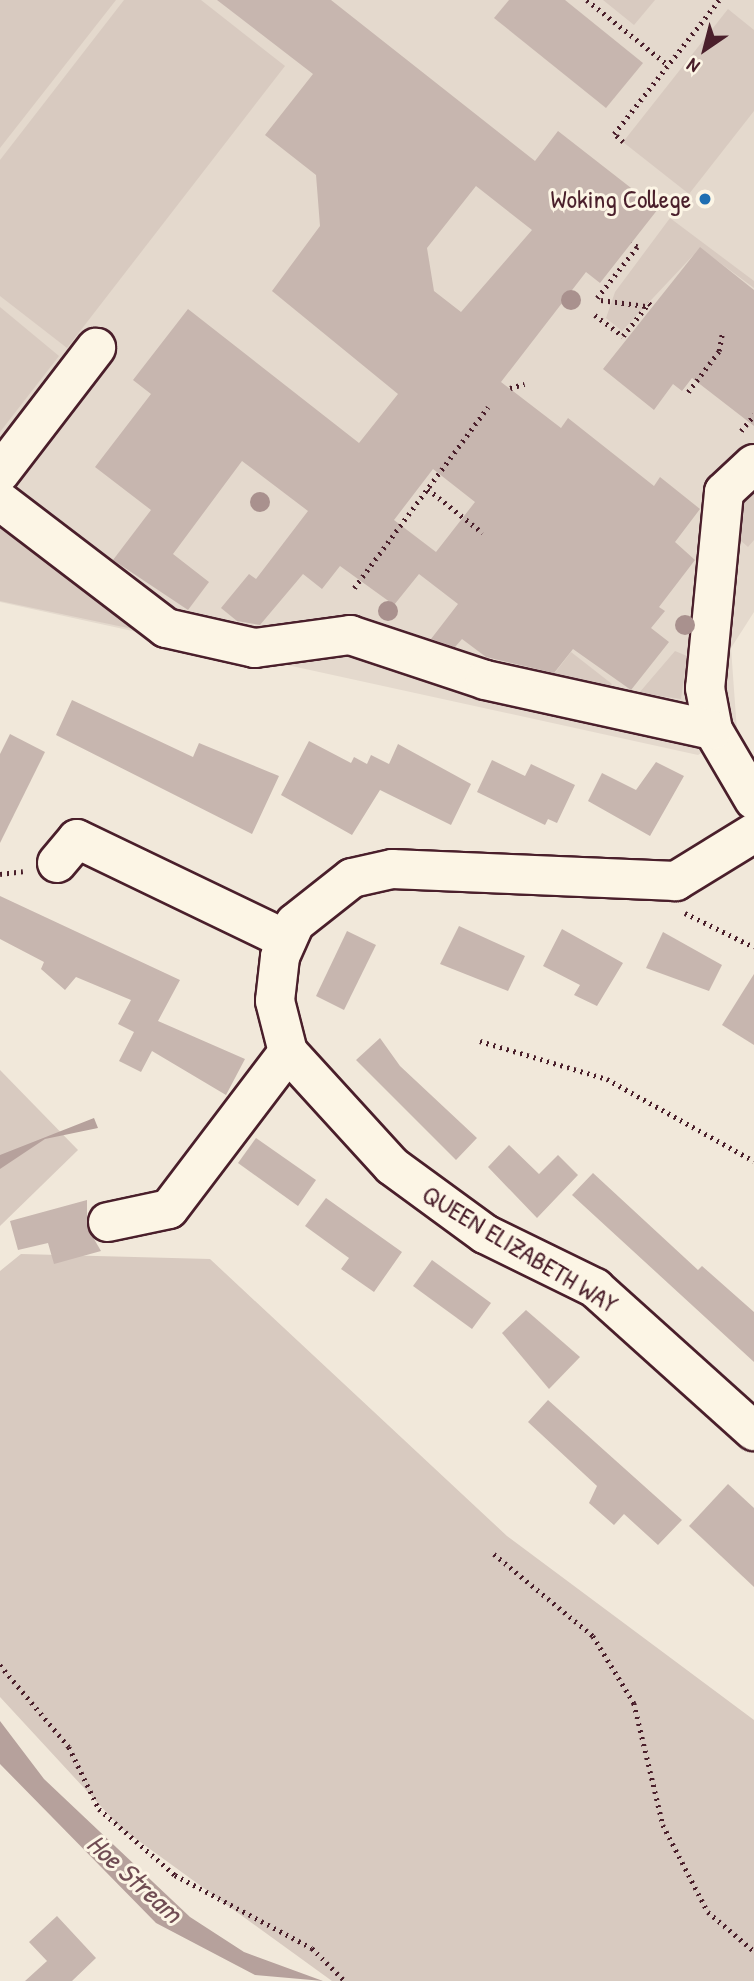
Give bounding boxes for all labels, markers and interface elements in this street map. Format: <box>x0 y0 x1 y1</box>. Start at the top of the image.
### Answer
north arrow <box>670 14 740 84</box>
text: N <box>681 53 705 80</box>
place label: Woking College <box>550 183 691 215</box>
marker: Woking College <box>697 191 713 207</box>
street label: QUEEN ELIZABETH WAY <box>417 1178 623 1320</box>
water label: Hoe Stream <box>81 1827 189 1929</box>

